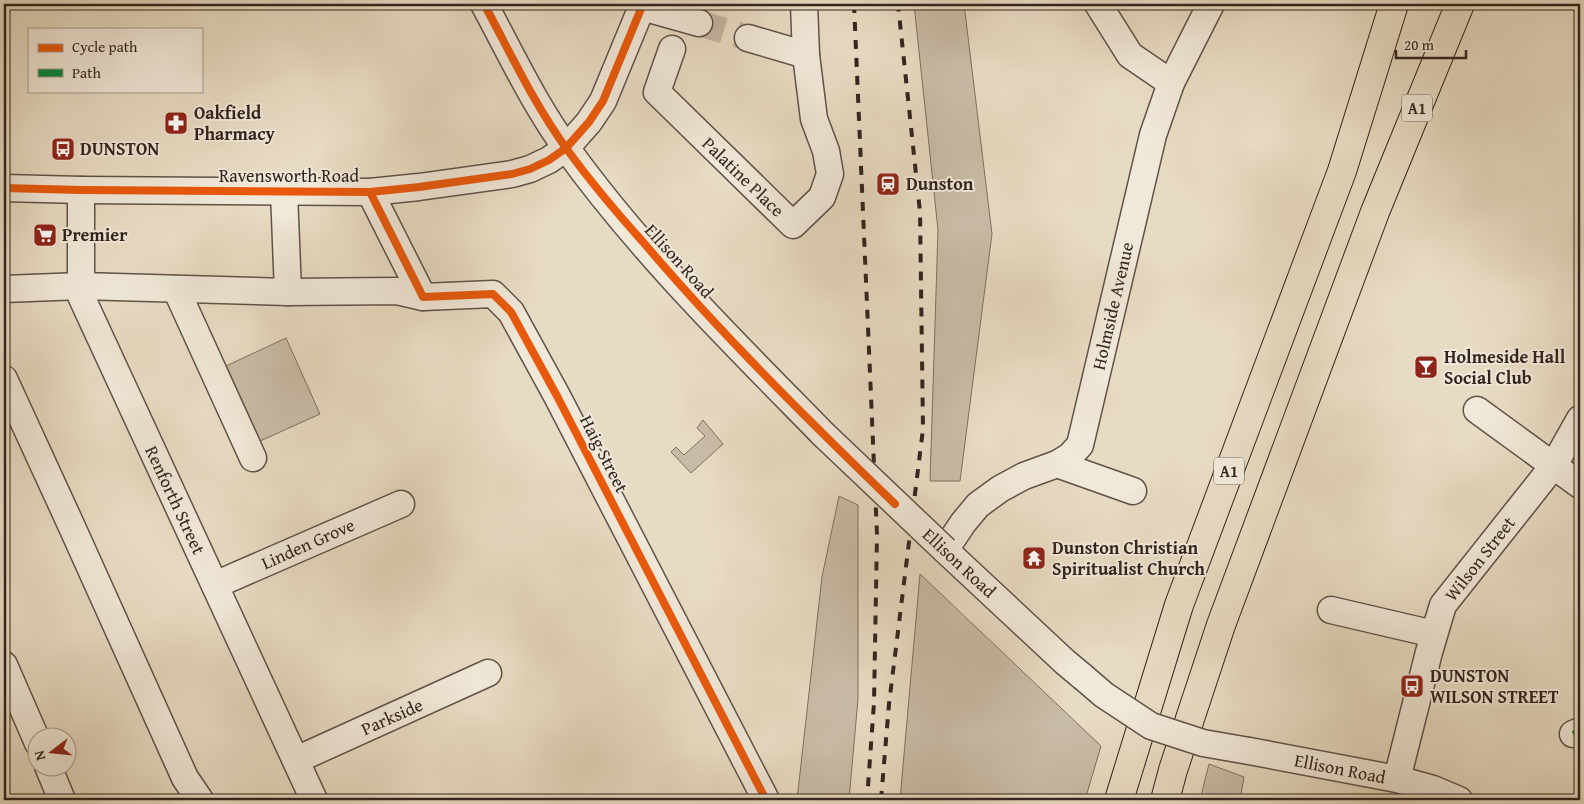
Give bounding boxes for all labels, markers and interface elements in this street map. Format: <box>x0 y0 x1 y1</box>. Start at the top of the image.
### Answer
legend <box>28 28 202 92</box>
scale bar <box>1396 28 1466 60</box>
text: 20 m <box>1404 34 1435 55</box>
text: Cycle path <box>72 36 138 57</box>
text: Path <box>72 62 101 83</box>
road number: A1 <box>1402 95 1432 122</box>
place label: Oakfield Pharmacy <box>194 99 276 147</box>
pharmacy icon: Oakfield Pharmacy <box>163 110 189 136</box>
street label: Palatine Place <box>696 130 791 223</box>
place label: DUNSTON <box>80 135 159 162</box>
bus stop icon: DUNSTON <box>50 136 76 162</box>
street label: Ravensworth Road <box>219 162 359 189</box>
place label: Dunston <box>906 170 974 197</box>
station icon: Dunston <box>875 171 901 197</box>
street label: Ellison Road <box>638 217 721 304</box>
place label: Premier <box>62 221 128 248</box>
supermarket icon: Premier <box>32 222 58 248</box>
street label: Holmside Avenue <box>1085 239 1140 372</box>
place label: Holmeside Hall Social Club <box>1444 343 1566 391</box>
bar icon: Holmeside Hall Social Club <box>1413 354 1439 380</box>
street label: Haig Street <box>573 410 636 498</box>
street label: Renforth Street <box>138 441 213 559</box>
road number: A1 <box>1214 458 1244 484</box>
street label: Wilson Street <box>1438 510 1522 607</box>
street label: Linden Grove <box>257 511 359 576</box>
street label: Ellison Road <box>916 521 1003 604</box>
place label: Dunston Christian Spiritualist Church <box>1052 534 1205 582</box>
temple icon: Dunston Christian Spiritualist Church <box>1021 545 1047 571</box>
place label: DUNSTON WILSON STREET <box>1430 662 1559 710</box>
bus stop icon: DUNSTON WILSON STREET <box>1399 673 1425 699</box>
street label: Parkside <box>357 691 427 742</box>
north arrow <box>28 726 78 776</box>
street label: Ellison Road <box>1292 746 1388 791</box>
text: N <box>28 748 50 763</box>

